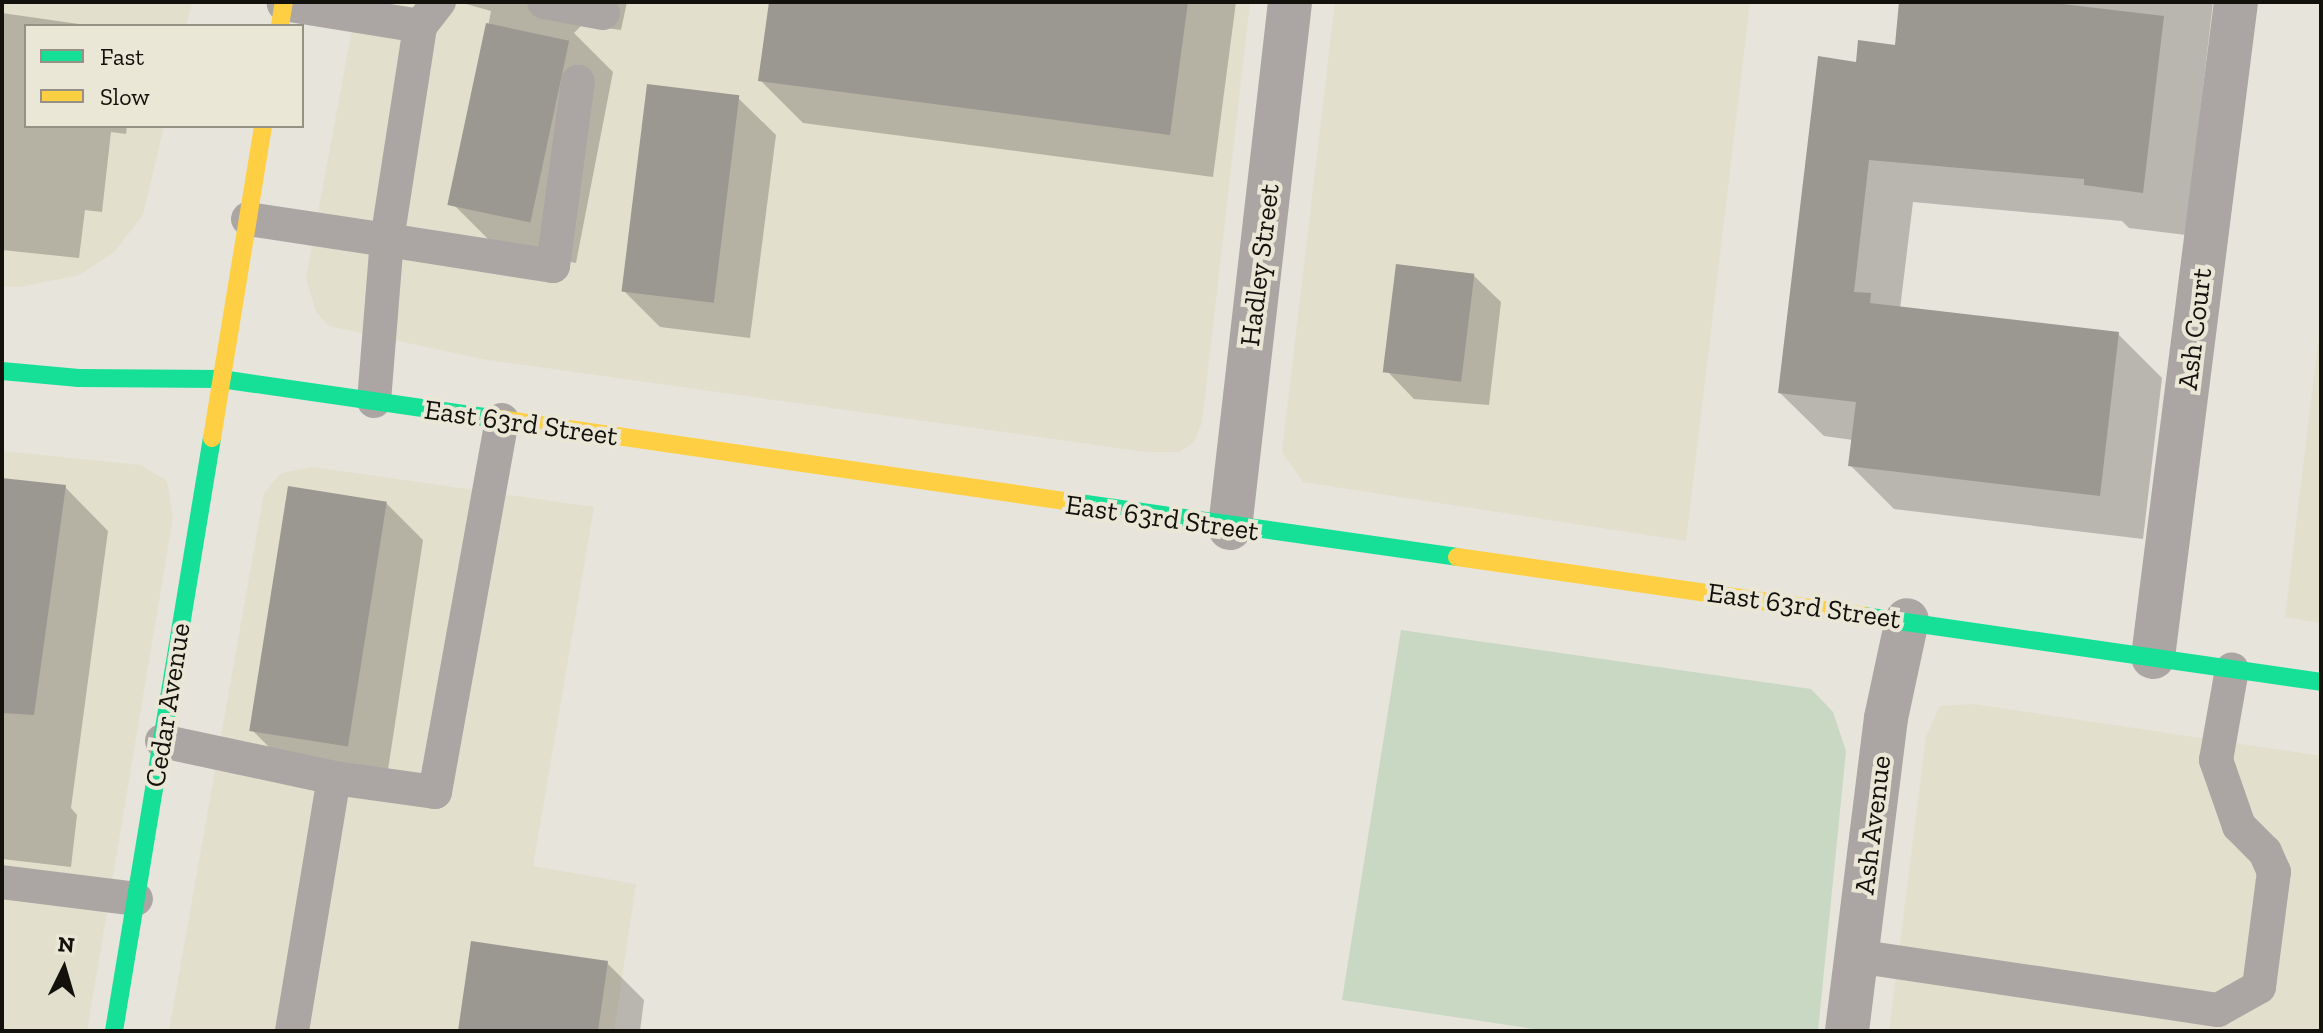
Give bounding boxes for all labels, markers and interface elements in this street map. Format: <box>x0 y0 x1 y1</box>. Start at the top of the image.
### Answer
legend <box>24 24 304 128</box>
text: Fast <box>100 42 144 71</box>
text: Slow <box>100 82 150 111</box>
street label: Hadley Street <box>1233 181 1287 349</box>
street label: Ash Court <box>2171 266 2219 392</box>
street label: East 63rd Street <box>422 393 620 453</box>
street label: East 63rd Street <box>1063 488 1261 548</box>
street label: East 63rd Street <box>1705 576 1903 636</box>
street label: Cedar Avenue <box>138 620 198 790</box>
street label: Ash Avenue <box>1848 753 1898 897</box>
north arrow <box>24 929 104 1009</box>
text: N <box>57 930 76 959</box>

